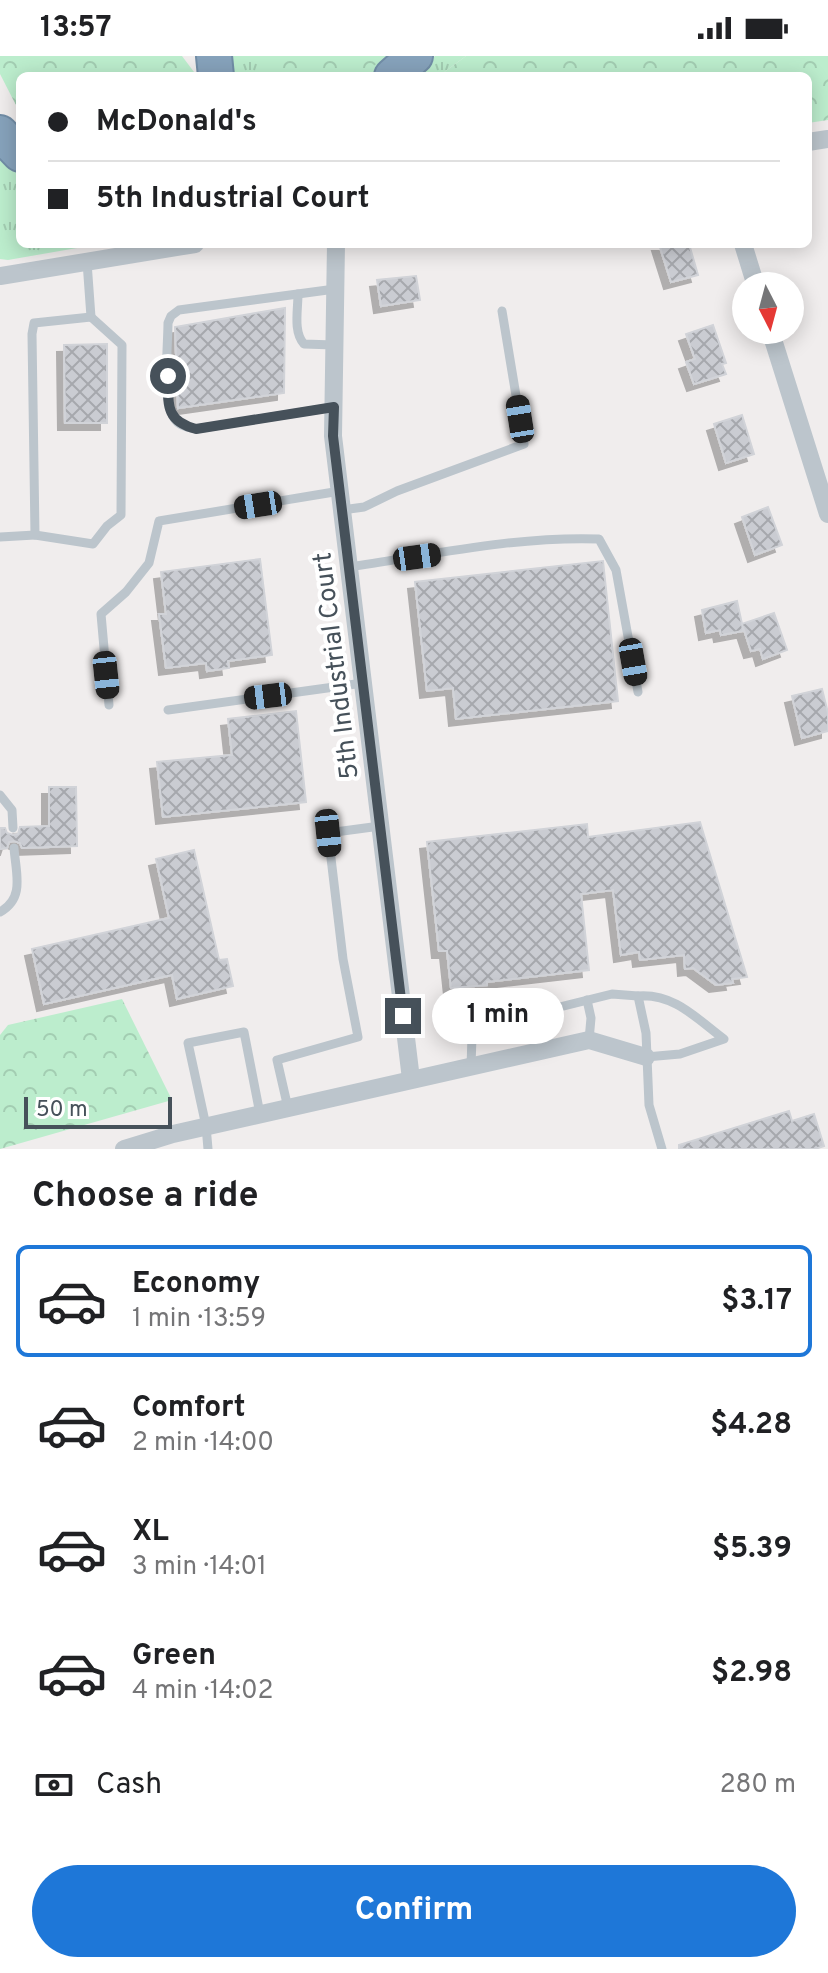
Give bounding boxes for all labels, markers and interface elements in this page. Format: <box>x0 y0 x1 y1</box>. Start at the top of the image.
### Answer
text: 13:57 <box>40 10 112 47</box>
text: McDonald's <box>96 104 257 141</box>
text: 5th Industrial Court <box>96 181 370 218</box>
north arrow <box>732 272 804 344</box>
map controls <box>732 272 804 344</box>
route start <box>150 358 186 394</box>
car <box>504 393 536 445</box>
car <box>232 489 284 521</box>
car <box>392 542 442 572</box>
street label: 5th Industrial Court <box>307 550 368 781</box>
car <box>617 636 649 688</box>
car <box>92 650 120 700</box>
car <box>243 681 293 711</box>
car <box>314 808 342 858</box>
callout: 1 min <box>431 988 563 1044</box>
route end <box>385 998 421 1034</box>
text: 1 min <box>467 999 529 1032</box>
scale bar <box>24 1093 172 1129</box>
text: 50 m <box>36 1097 88 1124</box>
text: Choose a ride <box>32 1174 258 1220</box>
icon: car <box>36 1265 108 1337</box>
text: Economy <box>132 1266 260 1303</box>
text: $3.17 <box>721 1283 792 1320</box>
text: 1 min · 13:59 <box>132 1303 266 1336</box>
icon: car <box>36 1389 108 1461</box>
text: Comfort <box>132 1390 245 1427</box>
text: $4.28 <box>710 1407 792 1444</box>
text: 2 min · 14:00 <box>132 1427 274 1460</box>
icon: car <box>36 1513 108 1585</box>
text: XL <box>132 1514 169 1551</box>
text: $5.39 <box>712 1531 792 1568</box>
text: 3 min · 14:01 <box>132 1551 267 1584</box>
icon: car <box>36 1637 108 1709</box>
text: Green <box>132 1638 216 1675</box>
text: $2.98 <box>711 1655 792 1692</box>
text: 4 min · 14:02 <box>132 1675 274 1708</box>
icon: cash <box>32 1763 76 1807</box>
text: Cash <box>96 1767 162 1804</box>
text: 280 m <box>720 1769 796 1802</box>
button: Confirm <box>32 1865 796 1957</box>

